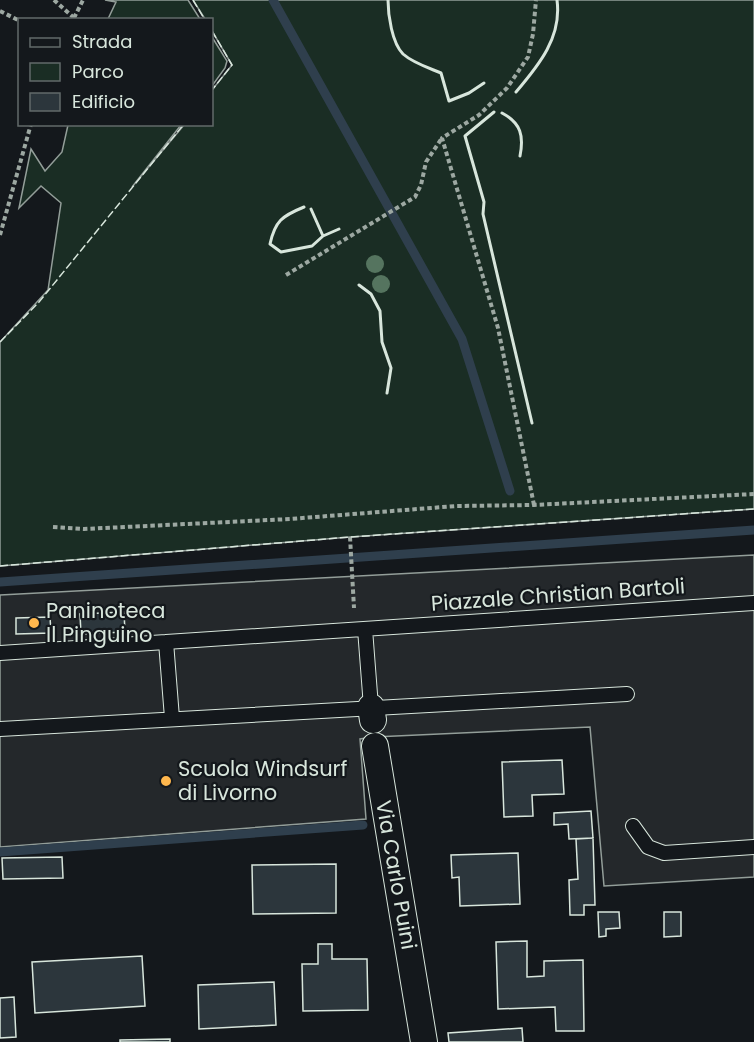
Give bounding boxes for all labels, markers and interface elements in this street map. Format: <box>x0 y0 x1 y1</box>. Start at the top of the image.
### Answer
legend <box>18 18 213 126</box>
text: Strada <box>72 29 132 54</box>
text: Parco <box>72 59 124 84</box>
text: Edificio <box>72 89 135 114</box>
street label: Piazzale Christian Bartoli <box>430 571 686 618</box>
place label: Paninoteca Il Pinguino <box>46 596 165 649</box>
marker: Paninoteca Il Pinguino <box>27 616 41 630</box>
place label: Scuola Windsurf di Livorno <box>178 754 347 807</box>
marker: Scuola Windsurf di Livorno <box>159 774 173 788</box>
street label: Via Carlo Puini <box>369 798 424 952</box>

